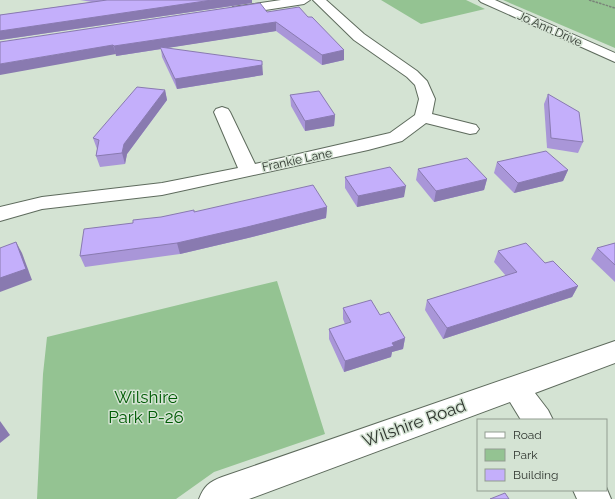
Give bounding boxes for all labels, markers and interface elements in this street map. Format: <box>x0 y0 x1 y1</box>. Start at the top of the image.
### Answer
street label: Jo Ann Drive <box>515 9 585 49</box>
street label: Frankie Lane <box>261 146 333 174</box>
park label: Wilshire Park P-26 <box>108 387 184 427</box>
street label: Wilshire Road <box>359 395 469 451</box>
legend <box>477 419 607 491</box>
text: Road <box>513 428 542 442</box>
text: Park <box>513 448 538 462</box>
text: Building <box>513 468 559 482</box>

